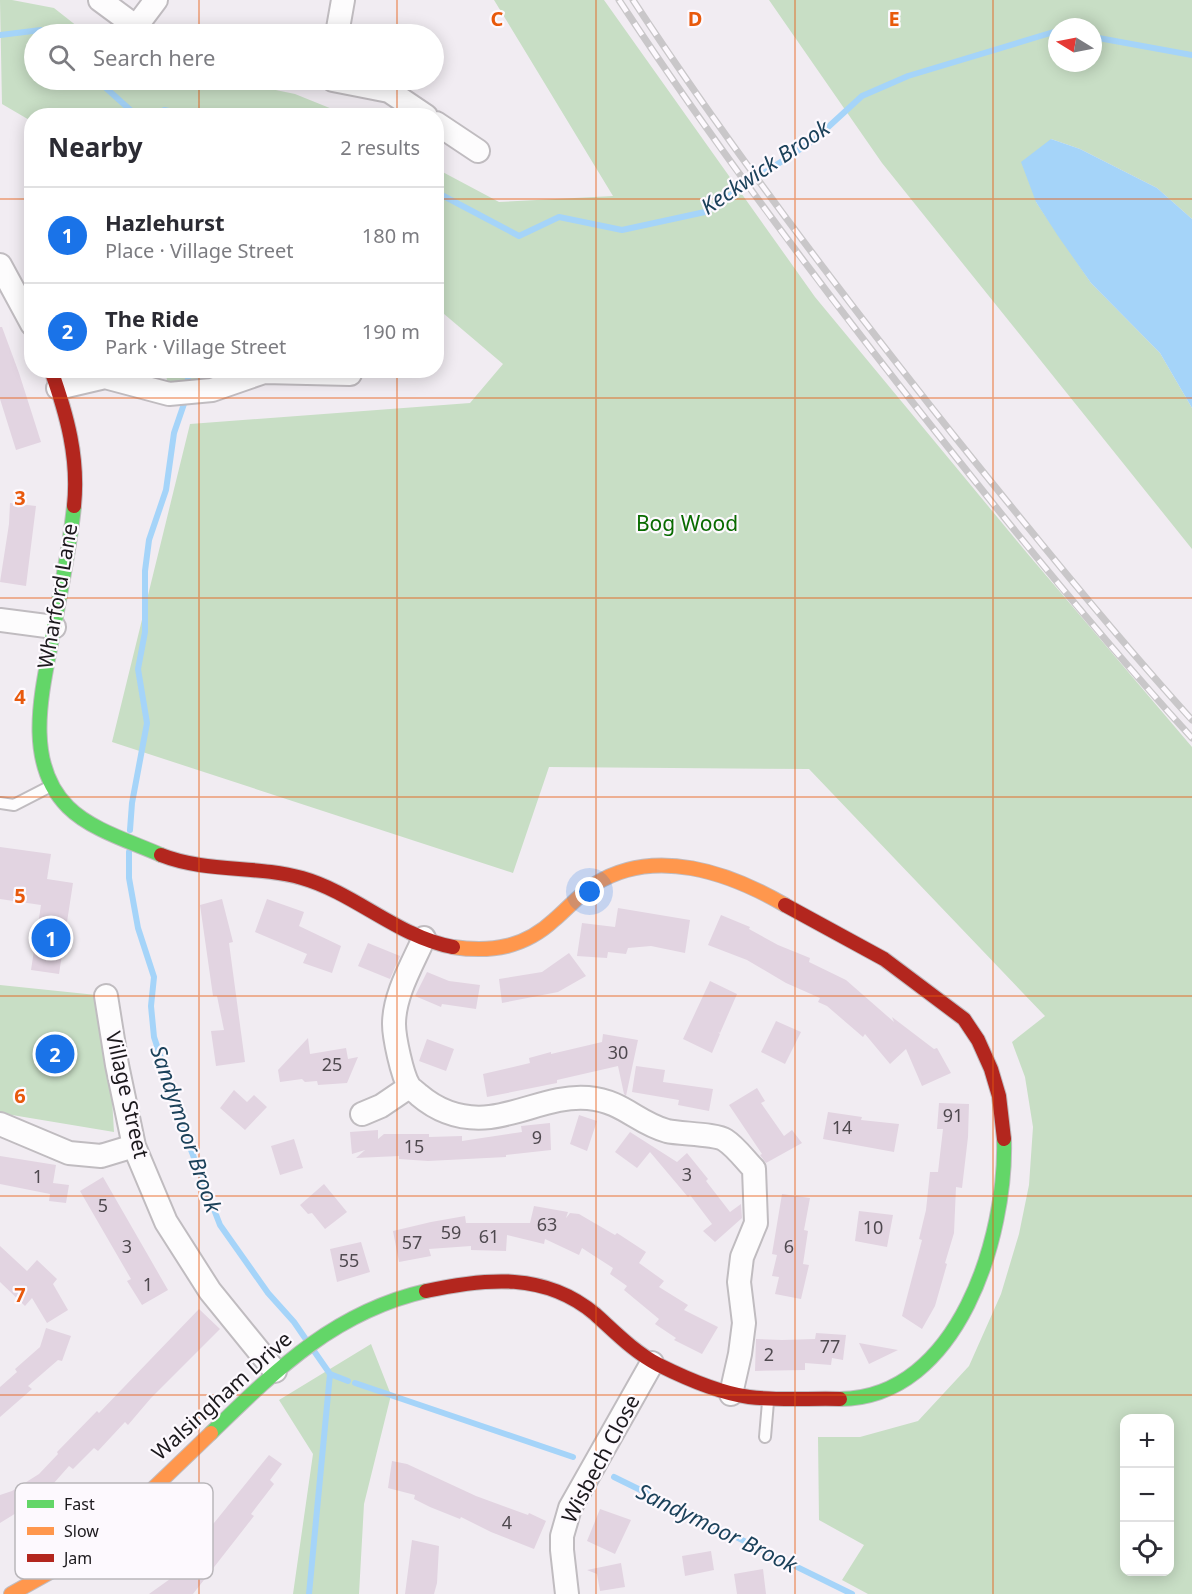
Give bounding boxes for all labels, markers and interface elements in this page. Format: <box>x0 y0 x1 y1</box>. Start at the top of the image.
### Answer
text: C <box>491 5 504 32</box>
text: D <box>688 5 702 32</box>
text: E <box>888 5 900 32</box>
north arrow <box>1048 18 1102 72</box>
search box <box>24 24 444 90</box>
icon: search <box>45 41 78 74</box>
text: Search here <box>93 42 215 72</box>
water label: Keckwick Brook <box>694 111 836 220</box>
text: Nearby <box>48 129 143 165</box>
text: 2 results <box>340 134 420 161</box>
text: Hazlehurst <box>105 207 225 237</box>
text: 1 <box>62 222 73 249</box>
text: 180 m <box>362 222 420 249</box>
text: Place · Village Street <box>105 237 293 264</box>
text: The Ride <box>105 303 199 333</box>
text: 2 <box>62 318 73 345</box>
text: 190 m <box>362 318 420 345</box>
text: Park · Village Street <box>105 333 286 360</box>
text: 3 <box>14 484 26 511</box>
park label: Bog Wood <box>636 509 738 537</box>
street label: Wharford Lane <box>30 521 84 671</box>
text: 4 <box>14 683 26 710</box>
your location <box>575 877 604 906</box>
text: 5 <box>14 882 26 909</box>
pin: 1 <box>32 916 70 960</box>
street label: Village Street <box>100 1029 156 1161</box>
pin: 2 <box>36 1032 74 1076</box>
house number: 30 <box>608 1040 628 1064</box>
water label: Sandymoor Brook <box>144 1041 230 1217</box>
house number: 25 <box>322 1052 342 1076</box>
text: 6 <box>14 1082 26 1109</box>
house number: 91 <box>943 1103 963 1127</box>
house number: 14 <box>832 1115 852 1139</box>
house number: 9 <box>532 1125 542 1149</box>
house number: 15 <box>404 1134 424 1158</box>
house number: 3 <box>682 1162 692 1186</box>
house number: 1 <box>33 1164 43 1188</box>
house number: 5 <box>98 1193 108 1217</box>
house number: 63 <box>537 1212 557 1236</box>
house number: 10 <box>863 1215 883 1239</box>
house number: 59 <box>441 1220 461 1244</box>
house number: 61 <box>479 1224 499 1248</box>
house number: 57 <box>402 1230 422 1254</box>
house number: 3 <box>122 1234 132 1258</box>
house number: 6 <box>784 1234 794 1258</box>
house number: 55 <box>339 1248 359 1272</box>
house number: 1 <box>143 1272 153 1296</box>
text: 7 <box>14 1281 26 1308</box>
street label: Walsingham Drive <box>145 1325 297 1466</box>
house number: 77 <box>820 1334 840 1358</box>
house number: 2 <box>764 1342 774 1366</box>
street label: Wisbech Close <box>555 1389 646 1528</box>
map controls <box>1120 1414 1174 1576</box>
button: + <box>1120 1414 1174 1468</box>
button: − <box>1120 1468 1174 1522</box>
water label: Sandymoor Brook <box>632 1475 804 1579</box>
legend <box>15 1483 213 1579</box>
text: Fast <box>64 1493 95 1515</box>
house number: 4 <box>502 1510 512 1534</box>
text: Slow <box>64 1520 99 1542</box>
button: locate <box>1120 1522 1174 1576</box>
text: Jam <box>62 1547 92 1569</box>

